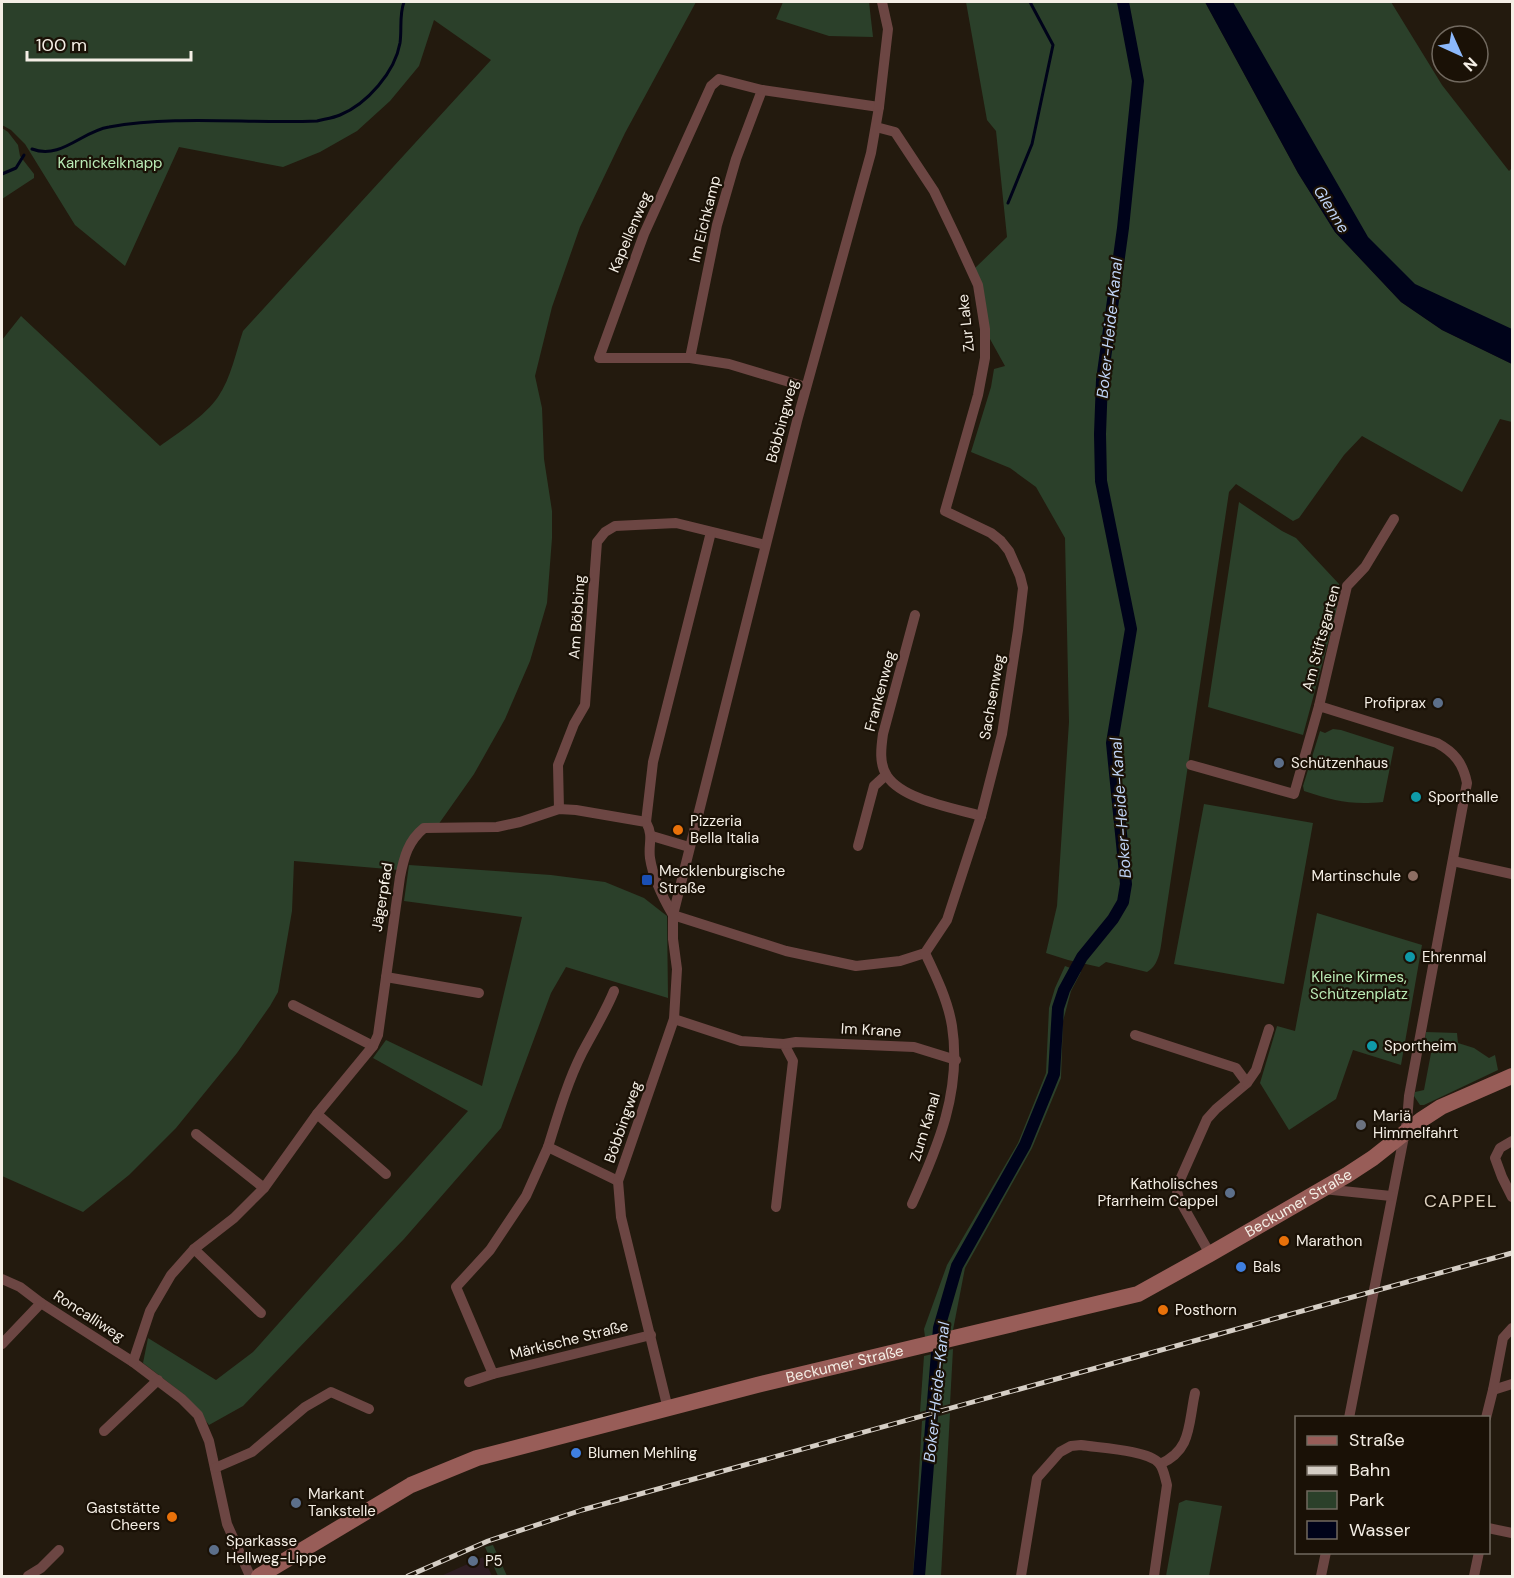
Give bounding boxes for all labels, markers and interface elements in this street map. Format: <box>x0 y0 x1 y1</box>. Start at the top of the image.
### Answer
scale bar <box>27 24 190 62</box>
north arrow <box>1430 24 1490 84</box>
text: 100 m <box>36 33 87 57</box>
text: N <box>1459 53 1482 76</box>
park label: Karnickelknapp <box>58 153 162 173</box>
street label: Im Eichkamp <box>685 174 725 264</box>
water label: Glenne <box>1309 181 1354 237</box>
street label: Kapellenweg <box>604 188 656 276</box>
water label: Boker-Heide-Kanal <box>1092 256 1127 399</box>
street label: Zur Lake <box>953 293 979 353</box>
street label: Böbbingweg <box>761 377 803 465</box>
street label: Am Böbbing <box>564 574 590 660</box>
street label: Am Stiftsgarten <box>1297 583 1345 693</box>
street label: Frankenweg <box>860 649 900 733</box>
street label: Sachsenweg <box>975 653 1009 741</box>
place label: Profiprax <box>1364 693 1427 713</box>
marker: Profiprax <box>1431 696 1445 710</box>
water label: Boker-Heide-Kanal <box>1105 737 1136 879</box>
place label: Schützenhaus <box>1291 753 1388 773</box>
marker: Schützenhaus <box>1272 756 1286 770</box>
place label: Sporthalle <box>1428 787 1498 807</box>
marker: Sporthalle <box>1409 790 1423 804</box>
place label: Pizzeria Bella Italia <box>690 811 759 848</box>
marker: Pizzeria Bella Italia <box>671 823 685 837</box>
street label: Jägerpfad <box>367 861 397 933</box>
place label: Mecklenburgische Straße <box>659 861 785 898</box>
place label: Martinschule <box>1311 866 1401 886</box>
marker: Martinschule <box>1406 869 1420 883</box>
marker: Mecklenburgische Straße <box>640 873 654 887</box>
place label: Ehrenmal <box>1422 947 1486 967</box>
marker: Ehrenmal <box>1403 950 1417 964</box>
park label: Kleine Kirmes, Schützenplatz <box>1310 967 1408 1004</box>
street label: Im Krane <box>840 1018 902 1042</box>
place label: Sportheim <box>1384 1036 1457 1056</box>
marker: Sportheim <box>1365 1039 1379 1053</box>
street label: Böbbingweg <box>600 1078 646 1166</box>
street label: Zum Kanal <box>905 1090 945 1164</box>
place label: Mariä Himmelfahrt <box>1373 1106 1459 1143</box>
marker: Mariä Himmelfahrt <box>1354 1118 1368 1132</box>
street label: Beckumer Straße <box>1241 1164 1356 1242</box>
place label: Katholisches Pfarrheim Cappel <box>1098 1174 1218 1211</box>
marker: Katholisches Pfarrheim Cappel <box>1223 1186 1237 1200</box>
district label: CAPPEL <box>1424 1189 1498 1213</box>
place label: Marathon <box>1296 1231 1362 1251</box>
marker: Marathon <box>1277 1234 1291 1248</box>
place label: Bals <box>1253 1257 1281 1277</box>
marker: Bals <box>1234 1260 1248 1274</box>
street label: Roncalliweg <box>50 1286 128 1346</box>
place label: Posthorn <box>1175 1300 1237 1320</box>
marker: Posthorn <box>1156 1303 1170 1317</box>
street label: Märkische Straße <box>508 1316 630 1364</box>
water label: Boker-Heide-Kanal <box>919 1320 954 1463</box>
street label: Beckumer Straße <box>784 1340 906 1388</box>
legend <box>1295 1416 1490 1554</box>
text: Straße <box>1349 1428 1405 1452</box>
place label: Blumen Mehling <box>588 1443 697 1463</box>
marker: Blumen Mehling <box>569 1446 583 1460</box>
text: Bahn <box>1349 1458 1390 1482</box>
place label: Markant Tankstelle <box>308 1484 376 1521</box>
text: Park <box>1349 1488 1385 1512</box>
marker: Markant Tankstelle <box>289 1496 303 1510</box>
place label: Gaststätte Cheers <box>86 1498 160 1535</box>
marker: Gaststätte Cheers <box>165 1510 179 1524</box>
text: Wasser <box>1349 1518 1411 1542</box>
place label: Sparkasse Hellweg-Lippe <box>226 1531 326 1568</box>
marker: Sparkasse Hellweg-Lippe <box>207 1543 221 1557</box>
place label: P5 <box>485 1551 503 1571</box>
marker: P5 <box>466 1554 480 1568</box>

